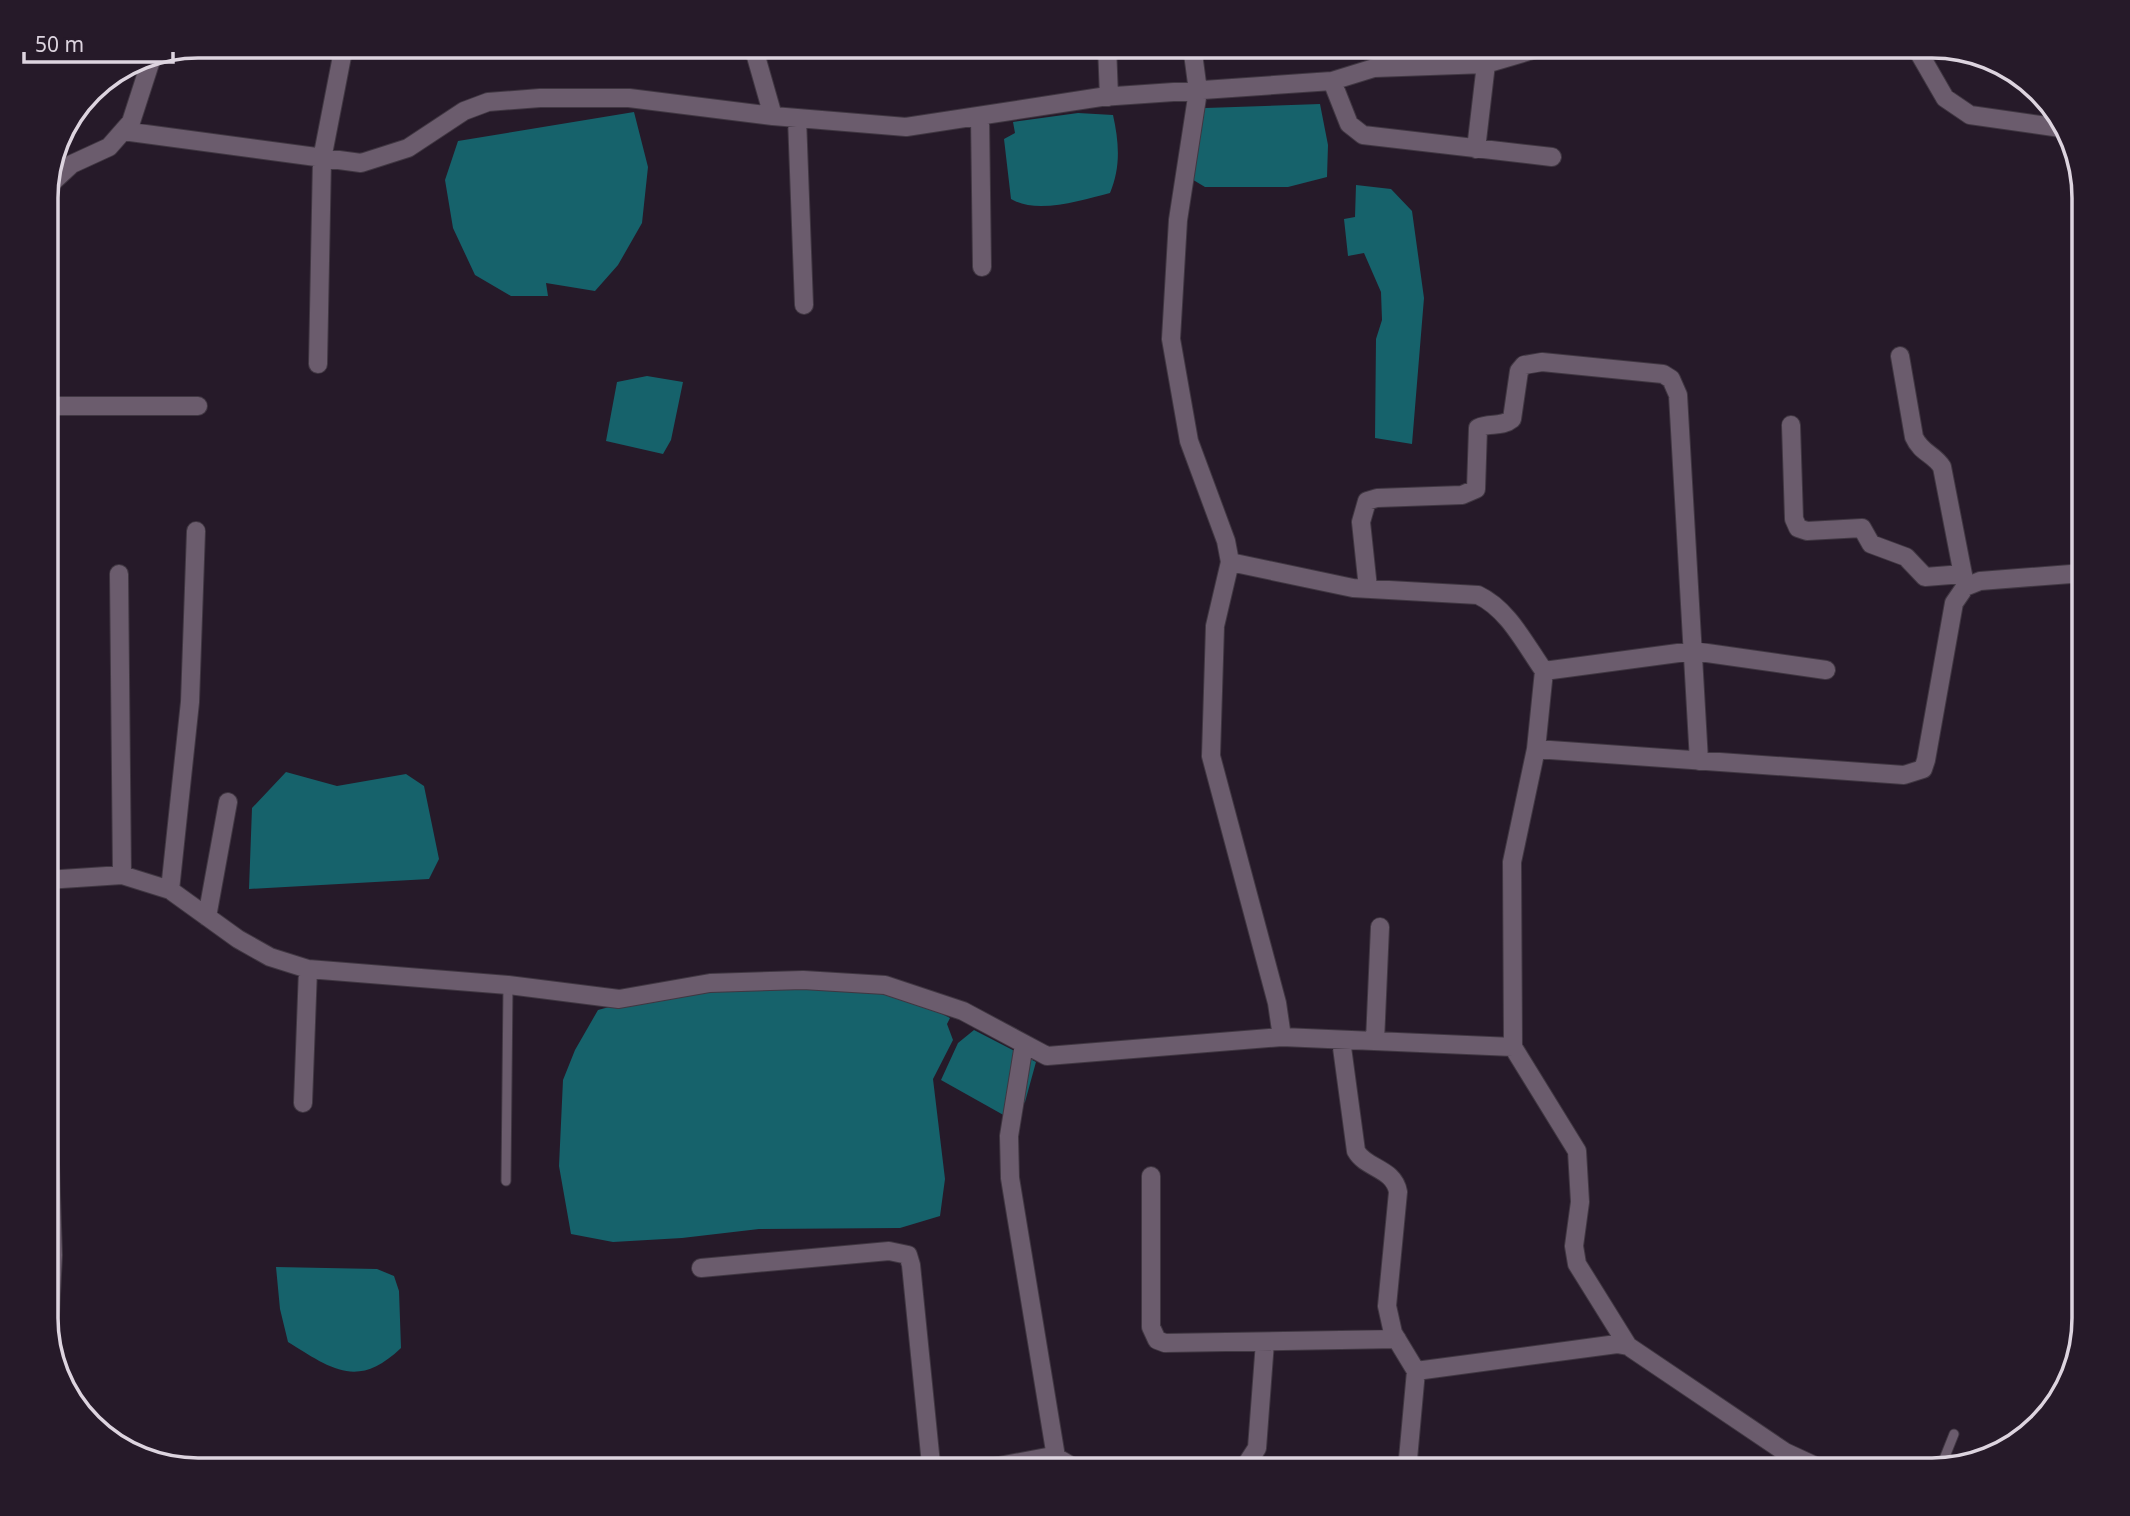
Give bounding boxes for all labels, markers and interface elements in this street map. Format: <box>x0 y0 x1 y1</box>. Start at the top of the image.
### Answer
scale bar <box>24 21 173 65</box>
text: 50 m <box>35 30 84 58</box>

